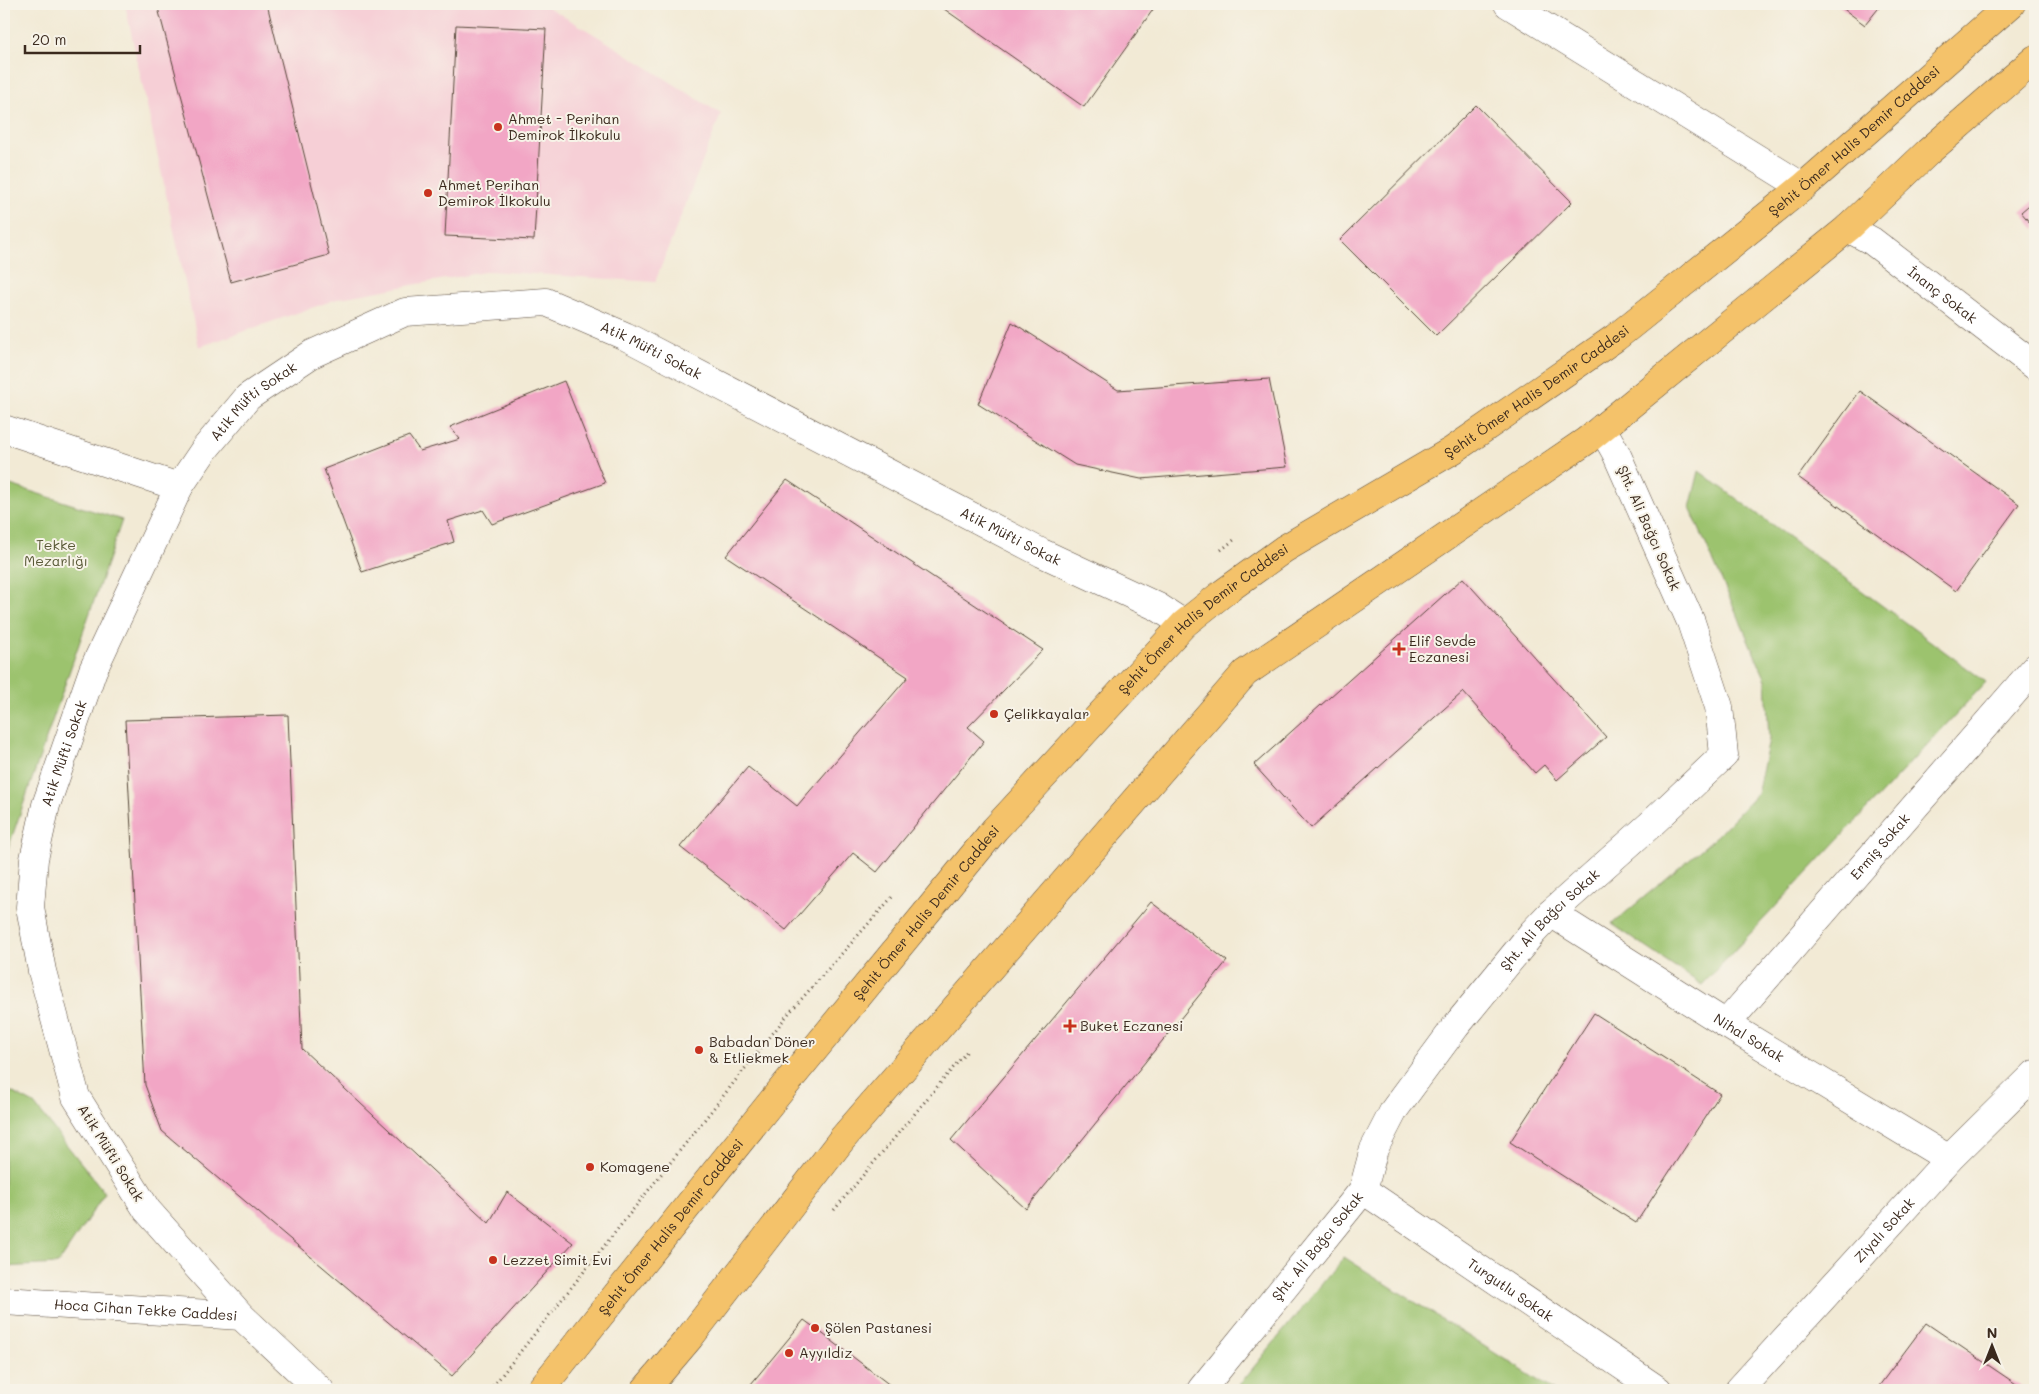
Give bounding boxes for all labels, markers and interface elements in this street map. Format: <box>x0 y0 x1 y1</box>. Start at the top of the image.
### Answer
scale bar <box>25 22 140 54</box>
text: 20 m <box>32 29 66 49</box>
street label: Şehit Ömer Halis Demir Caddesi <box>1764 61 1944 220</box>
place label: Ahmet - Perihan Demirok İlkokulu <box>508 109 621 144</box>
marker: Ahmet - Perihan Demirok İlkokulu <box>492 121 504 133</box>
place label: Ahmet Perihan Demirok İlkokulu <box>438 175 551 210</box>
marker: Ahmet Perihan Demirok İlkokulu <box>422 187 434 199</box>
street label: İnanç Sokak <box>1904 262 1981 327</box>
street label: Atik Müfti Sokak <box>598 317 705 383</box>
street label: Şehit Ömer Halis Demir Caddesi <box>1440 320 1633 462</box>
street label: Atik Müfti Sokak <box>205 357 300 445</box>
street label: Şht. Ali Bağcı Sokak <box>1613 462 1686 593</box>
street label: Atik Müfti Sokak <box>957 502 1064 570</box>
park label: Tekke Mezarlığı <box>24 535 88 570</box>
street label: Şehit Ömer Halis Demir Caddesi <box>1114 539 1292 698</box>
place label: Elif Sevde Eczanesi <box>1409 631 1476 666</box>
marker: Elif Sevde Eczanesi <box>1393 643 1405 655</box>
street label: Atik Müfti Sokak <box>36 698 91 809</box>
place label: Çelikkayalar <box>1004 704 1089 723</box>
marker: Çelikkayalar <box>988 708 1000 720</box>
street label: Ermiş Sokak <box>1846 809 1914 883</box>
street label: Şehit Ömer Halis Demir Caddesi <box>849 821 1003 1004</box>
street label: Şht. Ali Bağcı Sokak <box>1495 864 1603 974</box>
street label: Nihal Sokak <box>1710 1009 1788 1066</box>
place label: Buket Eczanesi <box>1080 1016 1183 1035</box>
marker: Buket Eczanesi <box>1064 1020 1076 1032</box>
place label: Babadan Döner & Etliekmek <box>709 1032 815 1067</box>
marker: Babadan Döner & Etliekmek <box>693 1044 705 1056</box>
street label: Atik Müfti Sokak <box>74 1101 149 1205</box>
street label: Şehit Ömer Halis Demir Caddesi <box>594 1135 747 1319</box>
place label: Komagene <box>600 1157 670 1176</box>
marker: Komagene <box>584 1161 596 1173</box>
street label: Şht. Ali Bağcı Sokak <box>1267 1187 1367 1304</box>
street label: Ziyalı Sokak <box>1849 1193 1919 1267</box>
place label: Lezzet Simit Evi <box>503 1250 612 1269</box>
marker: Lezzet Simit Evi <box>487 1254 499 1266</box>
street label: Turgutlu Sokak <box>1464 1254 1557 1325</box>
street label: Hoca Cihan Tekke Caddesi <box>53 1294 238 1325</box>
place label: Şölen Pastanesi <box>825 1318 932 1337</box>
marker: Şölen Pastanesi <box>809 1322 821 1334</box>
north arrow <box>1966 1322 2016 1372</box>
text: N <box>1987 1323 1997 1342</box>
place label: Ayyıldız <box>799 1343 852 1362</box>
marker: Ayyıldız <box>783 1347 795 1359</box>

